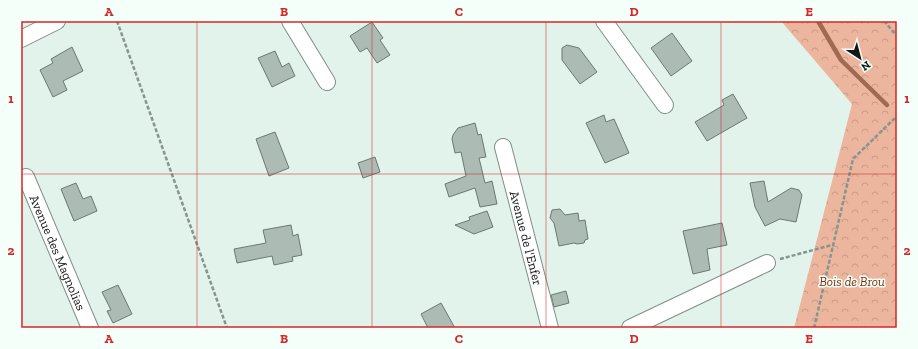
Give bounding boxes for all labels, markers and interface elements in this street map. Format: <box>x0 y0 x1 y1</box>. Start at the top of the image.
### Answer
text: A <box>105 4 114 19</box>
text: B <box>280 4 288 19</box>
text: C <box>455 4 463 19</box>
text: D <box>629 4 639 19</box>
text: E <box>805 4 813 19</box>
north arrow <box>840 38 880 78</box>
text: N <box>858 58 873 74</box>
text: 1 <box>8 91 14 106</box>
text: 1 <box>904 91 910 106</box>
street label: Avenue de l'Enfer <box>507 189 546 287</box>
street label: Avenue des Magnolias <box>27 192 89 313</box>
text: 2 <box>8 243 15 258</box>
text: 2 <box>904 243 911 258</box>
park label: Bois de Brou <box>819 274 885 289</box>
text: A <box>105 331 114 346</box>
text: B <box>280 331 288 346</box>
text: C <box>455 331 463 346</box>
text: D <box>629 331 639 346</box>
text: E <box>805 331 813 346</box>

